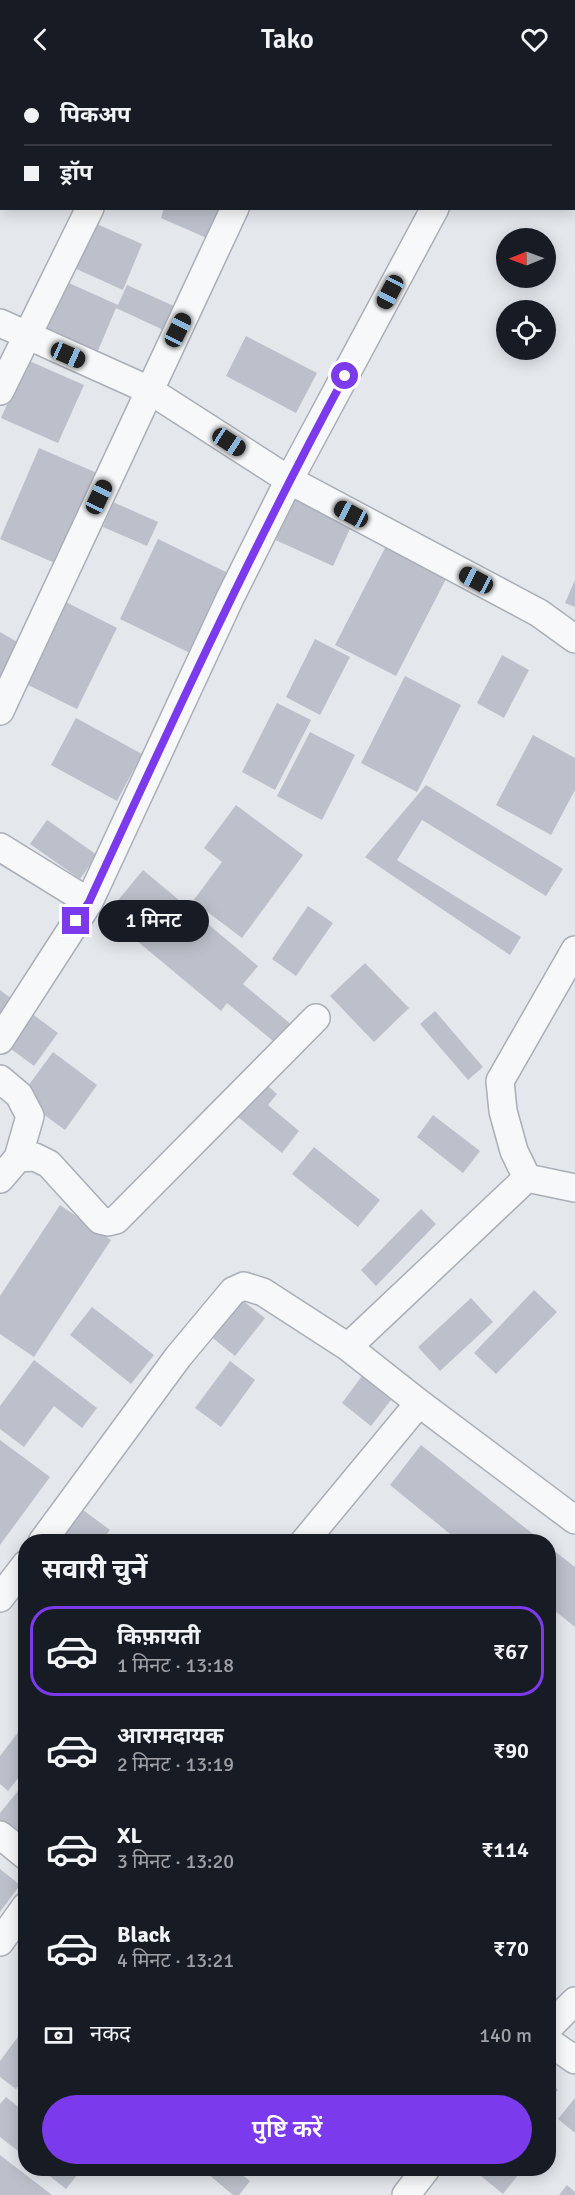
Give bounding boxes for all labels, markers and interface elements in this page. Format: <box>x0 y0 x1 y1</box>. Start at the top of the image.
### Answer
icon: back <box>24 23 57 56</box>
text: Tako <box>261 23 314 56</box>
icon: heart <box>518 23 551 56</box>
text: पिकअप <box>60 101 131 128</box>
text: ड्रॉप <box>60 159 93 186</box>
north arrow <box>496 228 556 288</box>
map controls <box>496 228 556 360</box>
car <box>374 272 406 312</box>
button: locate <box>496 300 556 360</box>
car <box>162 310 194 350</box>
car <box>48 339 88 371</box>
route start <box>331 362 358 389</box>
car <box>209 425 249 459</box>
car <box>83 477 115 517</box>
car <box>331 498 371 530</box>
car <box>456 564 496 596</box>
callout: 1 मिनट <box>97 900 208 942</box>
route end <box>62 907 89 934</box>
text: 1 मिनट <box>126 908 181 933</box>
text: सवारी चुनें <box>42 1553 147 1586</box>
text: किफ़ायती <box>117 1623 201 1650</box>
icon: car <box>45 1624 99 1678</box>
text: ₹67 <box>493 1638 529 1665</box>
text: 1 मिनट · 13:18 <box>117 1653 234 1678</box>
text: आरामदायक <box>117 1722 224 1749</box>
icon: car <box>45 1723 99 1777</box>
text: ₹90 <box>493 1737 529 1764</box>
text: 2 मिनट · 13:19 <box>117 1752 234 1777</box>
icon: car <box>45 1822 99 1876</box>
text: XL <box>117 1822 142 1849</box>
text: ₹114 <box>481 1836 529 1863</box>
text: 3 मिनट · 13:20 <box>117 1849 234 1874</box>
icon: car <box>45 1921 99 1975</box>
text: Black <box>117 1921 171 1948</box>
text: ₹70 <box>493 1935 529 1962</box>
text: 4 मिनट · 13:21 <box>117 1948 234 1973</box>
icon: cash <box>42 2019 75 2052</box>
text: नकद <box>90 2020 131 2047</box>
text: 140 m <box>479 2023 532 2048</box>
button: पुष्टि करें <box>42 2095 532 2164</box>

